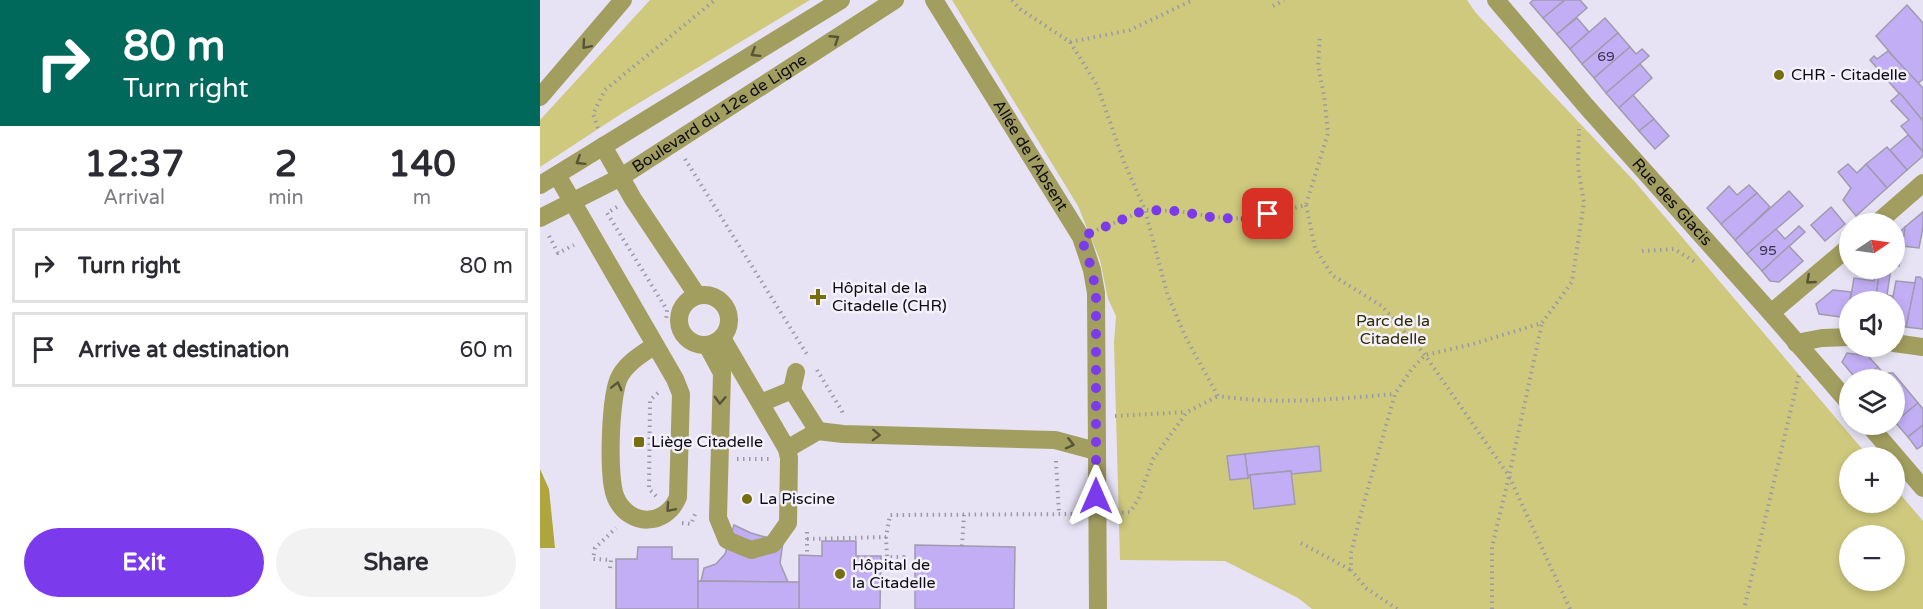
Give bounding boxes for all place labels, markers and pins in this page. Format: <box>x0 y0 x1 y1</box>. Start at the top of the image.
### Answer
place label: CHR - Citadelle <box>1791 65 1907 85</box>
marker: CHR - Citadelle <box>1772 68 1786 82</box>
pin <box>1242 188 1293 239</box>
place label: Hôpital de la Citadelle (CHR) <box>832 278 947 316</box>
marker: Hôpital de la Citadelle (CHR) <box>809 288 827 306</box>
place label: Liège Citadelle <box>651 432 763 452</box>
marker: Liège Citadelle <box>632 435 646 449</box>
place label: La Piscine <box>759 489 835 509</box>
marker: La Piscine <box>740 492 754 506</box>
place label: Hôpital de la Citadelle <box>852 555 936 593</box>
marker: Hôpital de la Citadelle <box>833 567 847 581</box>

